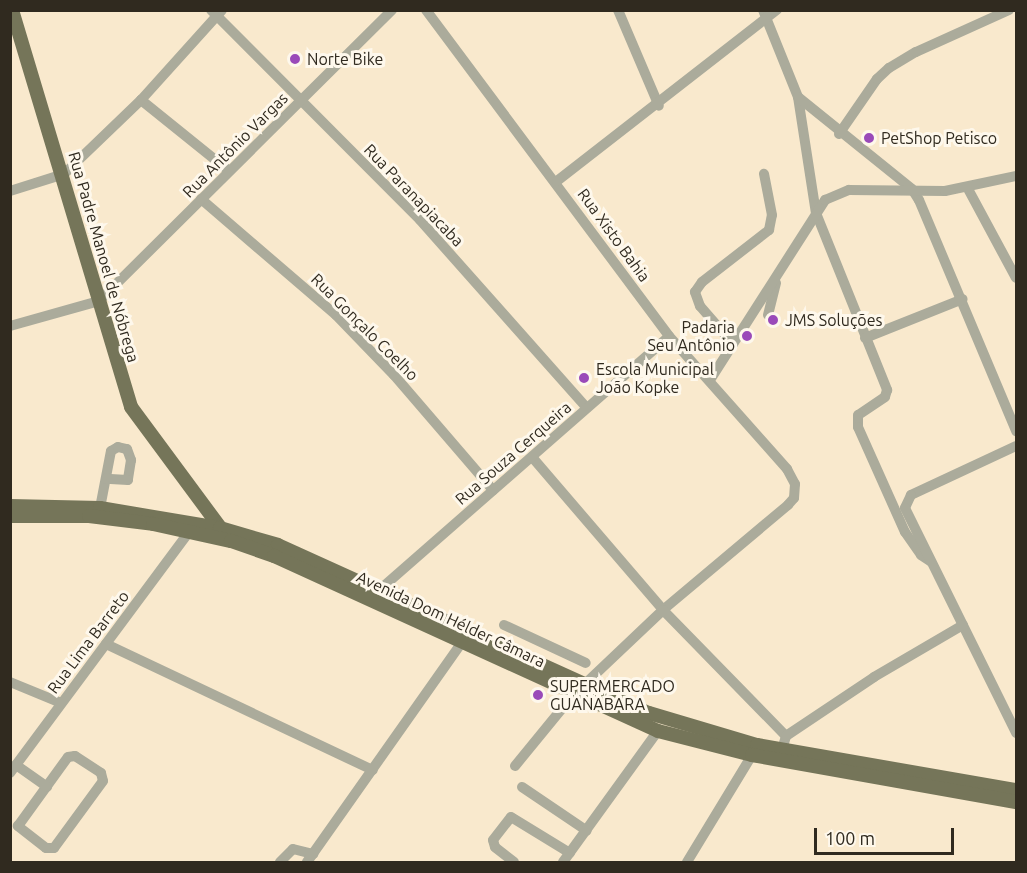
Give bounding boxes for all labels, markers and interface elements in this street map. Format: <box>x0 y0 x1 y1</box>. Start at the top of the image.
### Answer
place label: Norte Bike <box>307 49 383 69</box>
marker: Norte Bike <box>288 52 302 66</box>
street label: Rua Antônio Vargas <box>178 88 292 202</box>
place label: PetShop Petisco <box>881 128 997 148</box>
marker: PetShop Petisco <box>862 131 876 145</box>
street label: Rua Paranapiacaba <box>360 140 468 250</box>
street label: Rua Padre Manoel de Nóbrega <box>65 149 143 365</box>
street label: Rua Xisto Bahia <box>574 185 654 285</box>
street label: Rua Gonçalo Coelho <box>307 269 423 385</box>
place label: JMS Soluções <box>785 310 882 330</box>
marker: JMS Soluções <box>766 313 780 327</box>
place label: Padaria Seu Antônio <box>647 317 735 355</box>
marker: Padaria Seu Antônio <box>740 329 754 343</box>
place label: Escola Municipal João Kopke <box>596 359 714 397</box>
marker: Escola Municipal João Kopke <box>577 371 591 385</box>
street label: Rua Souza Cerqueira <box>451 397 575 509</box>
street label: Avenida Dom Hélder Câmara <box>354 567 548 671</box>
street label: Rua Lima Barreto <box>43 587 133 697</box>
place label: SUPERMERCADO GUANABARA <box>550 676 675 714</box>
marker: SUPERMERCADO GUANABARA <box>531 688 545 702</box>
scale bar <box>817 816 956 854</box>
text: 100 m <box>825 828 875 848</box>

